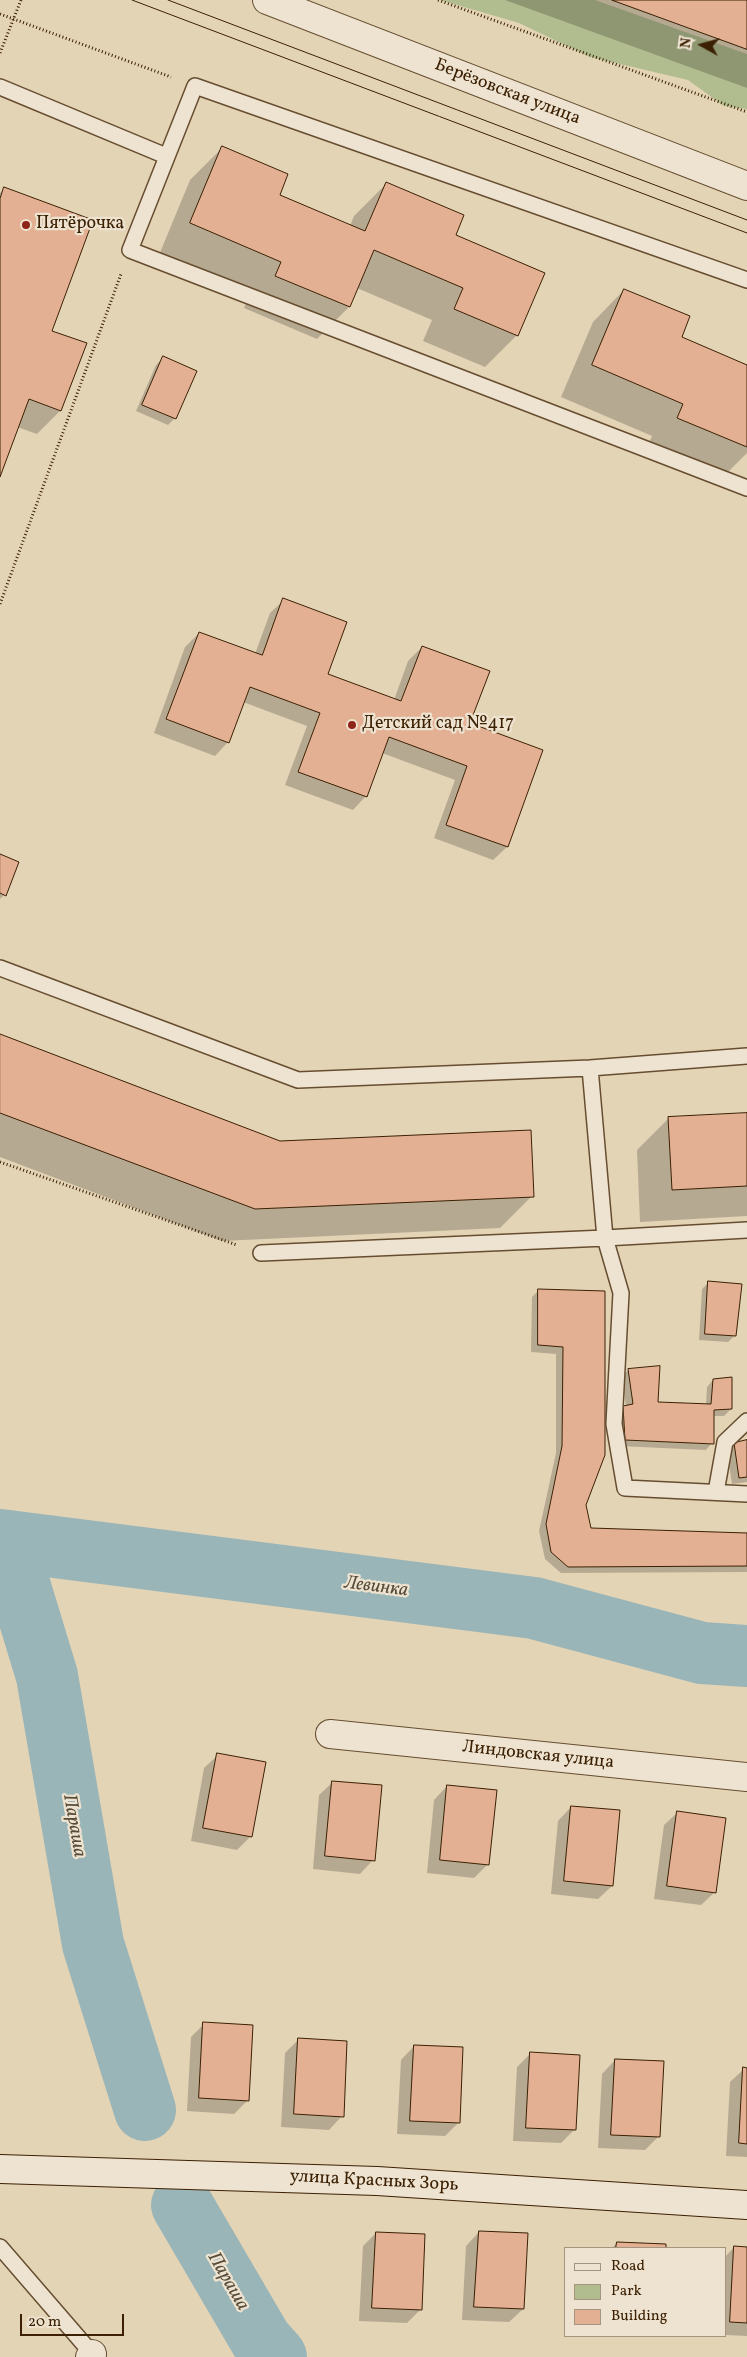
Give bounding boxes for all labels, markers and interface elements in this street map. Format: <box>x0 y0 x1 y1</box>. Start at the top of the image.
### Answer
north arrow <box>677 20 727 70</box>
text: N <box>677 37 697 49</box>
street label: Берёзовская улица <box>431 55 583 131</box>
place label: Пятёрочка <box>36 214 124 236</box>
marker: Пятёрочка <box>20 219 32 231</box>
place label: Детский сад №417 <box>362 714 514 736</box>
marker: Детский сад №417 <box>346 719 358 731</box>
water label: Левинка <box>343 1573 409 1603</box>
street label: Линдовская улица <box>461 1737 615 1775</box>
water label: Параша <box>56 1793 90 1859</box>
street label: улица Красных Зорь <box>289 2167 459 2197</box>
legend <box>564 2247 727 2337</box>
water label: Параша <box>201 2249 253 2315</box>
text: Road <box>611 2256 645 2277</box>
text: Park <box>611 2281 642 2302</box>
scale bar <box>22 2304 126 2336</box>
text: Building <box>611 2306 667 2327</box>
text: 20 m <box>28 2312 61 2333</box>

